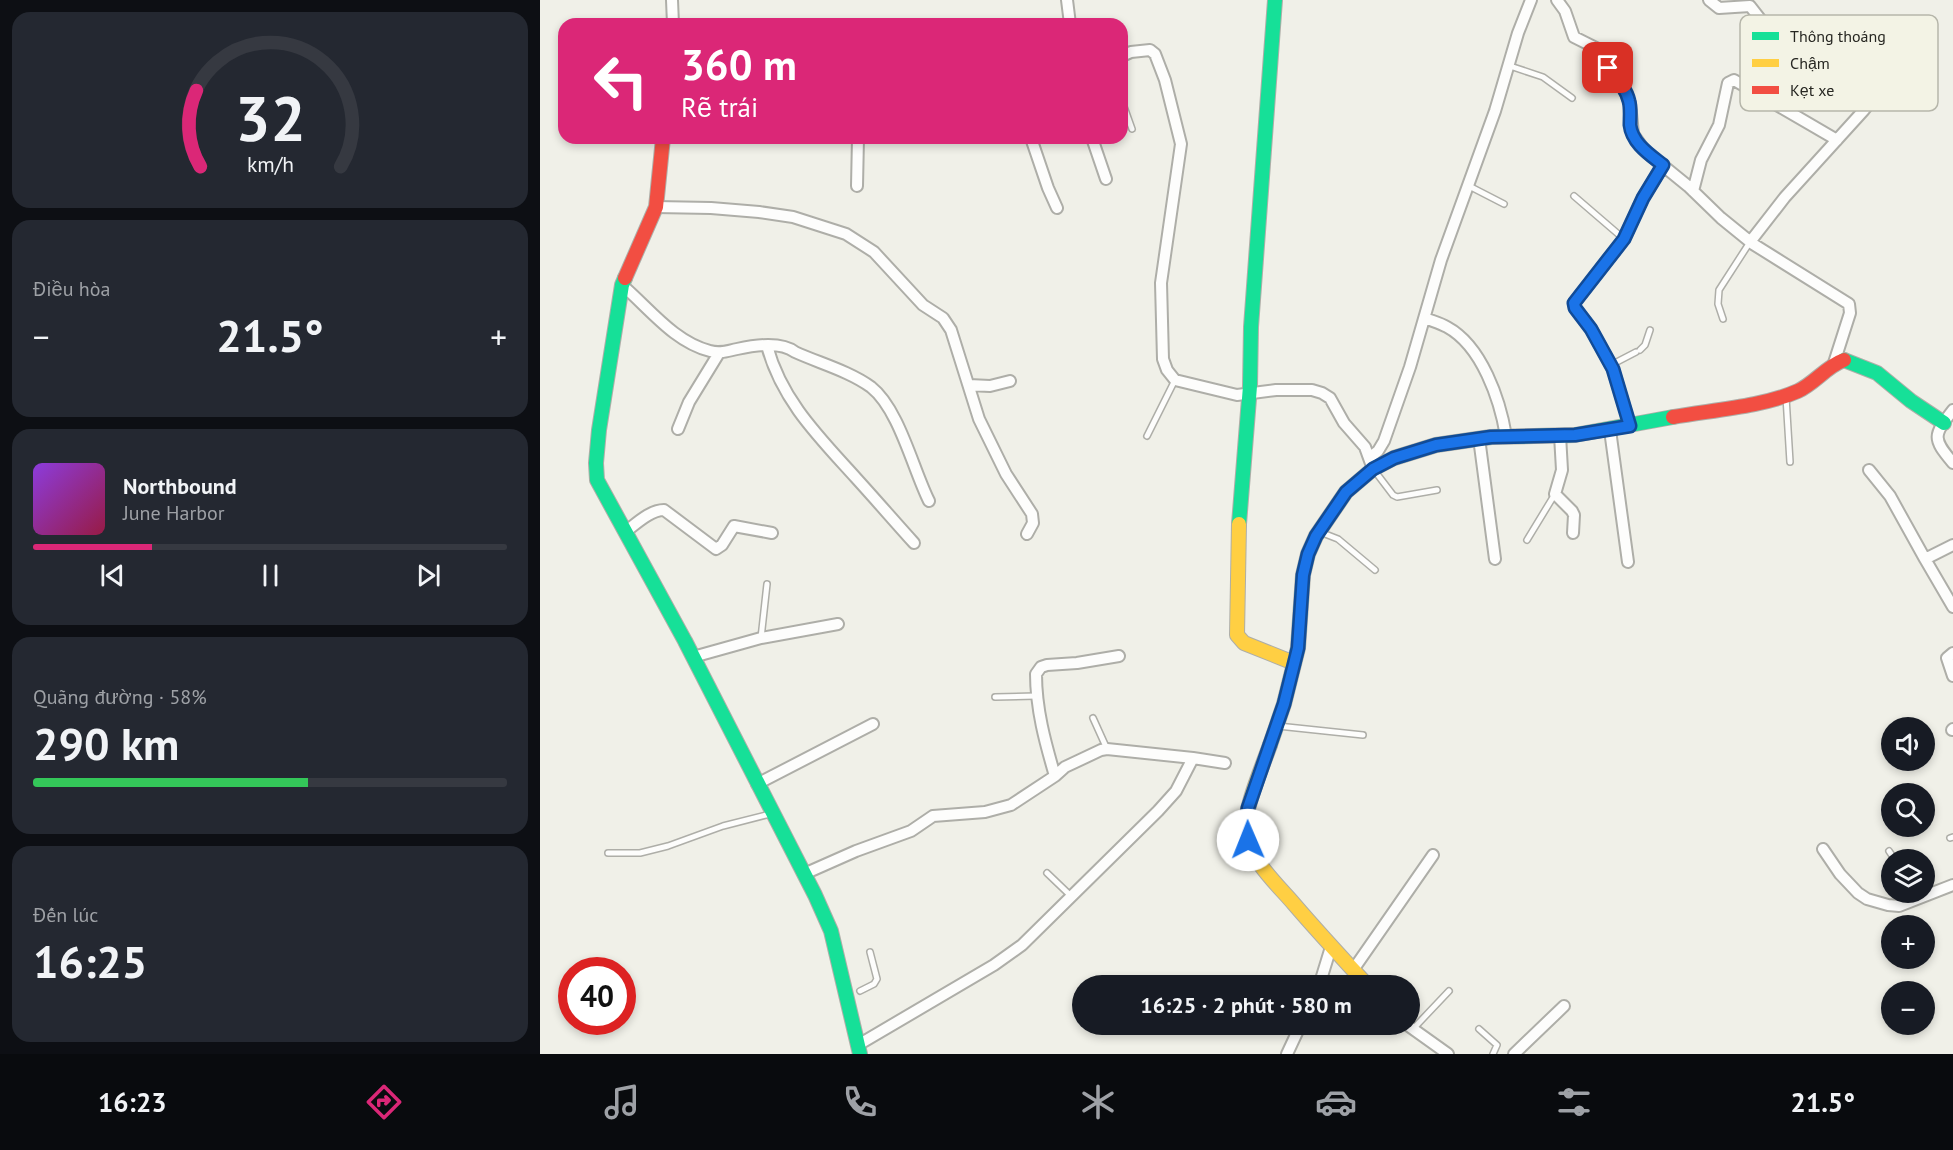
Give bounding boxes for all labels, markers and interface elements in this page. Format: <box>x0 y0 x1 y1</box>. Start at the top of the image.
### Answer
legend <box>1740 15 1938 111</box>
text: Thông thoáng <box>1790 26 1886 46</box>
text: 360 m <box>681 37 797 92</box>
icon: left <box>582 42 660 120</box>
pin <box>1582 42 1633 93</box>
icon: arrive <box>1591 51 1624 84</box>
text: Chậm <box>1790 53 1830 73</box>
text: 32 <box>235 77 305 158</box>
text: Kẹt xe <box>1790 80 1834 100</box>
text: Rẽ trái <box>681 90 758 124</box>
text: km/h <box>246 151 293 179</box>
text: Điều hòa <box>33 276 110 302</box>
text: 21.5° <box>216 306 324 364</box>
text: − <box>33 315 50 358</box>
text: + <box>490 315 507 358</box>
text: Northbound <box>123 472 237 500</box>
text: June Harbor <box>123 500 225 526</box>
icon: previous <box>96 559 129 592</box>
icon: pause <box>254 559 287 592</box>
icon: next <box>412 559 445 592</box>
text: Quãng đường · 58% <box>33 684 207 710</box>
text: 290 km <box>33 714 179 772</box>
map controls <box>1881 717 1935 1035</box>
button: sound <box>1881 717 1935 771</box>
button: search <box>1881 783 1935 837</box>
position arrow <box>1216 808 1280 872</box>
button: layers <box>1881 849 1935 903</box>
text: Đến lúc <box>33 902 98 928</box>
button: + <box>1881 915 1935 969</box>
text: 16:25 <box>33 932 147 990</box>
speed limit sign: 40 <box>558 957 636 1035</box>
button: − <box>1881 981 1935 1035</box>
text: 16:25 · 2 phút · 580 m <box>1140 991 1352 1019</box>
icon: directions <box>363 1081 405 1123</box>
icon: music <box>601 1081 643 1123</box>
icon: phone <box>839 1081 881 1123</box>
icon: climate <box>1077 1081 1119 1123</box>
icon: car <box>1315 1081 1357 1123</box>
icon: filters <box>1553 1081 1595 1123</box>
text: 16:23 <box>98 1085 167 1119</box>
text: 21.5° <box>1791 1085 1855 1119</box>

